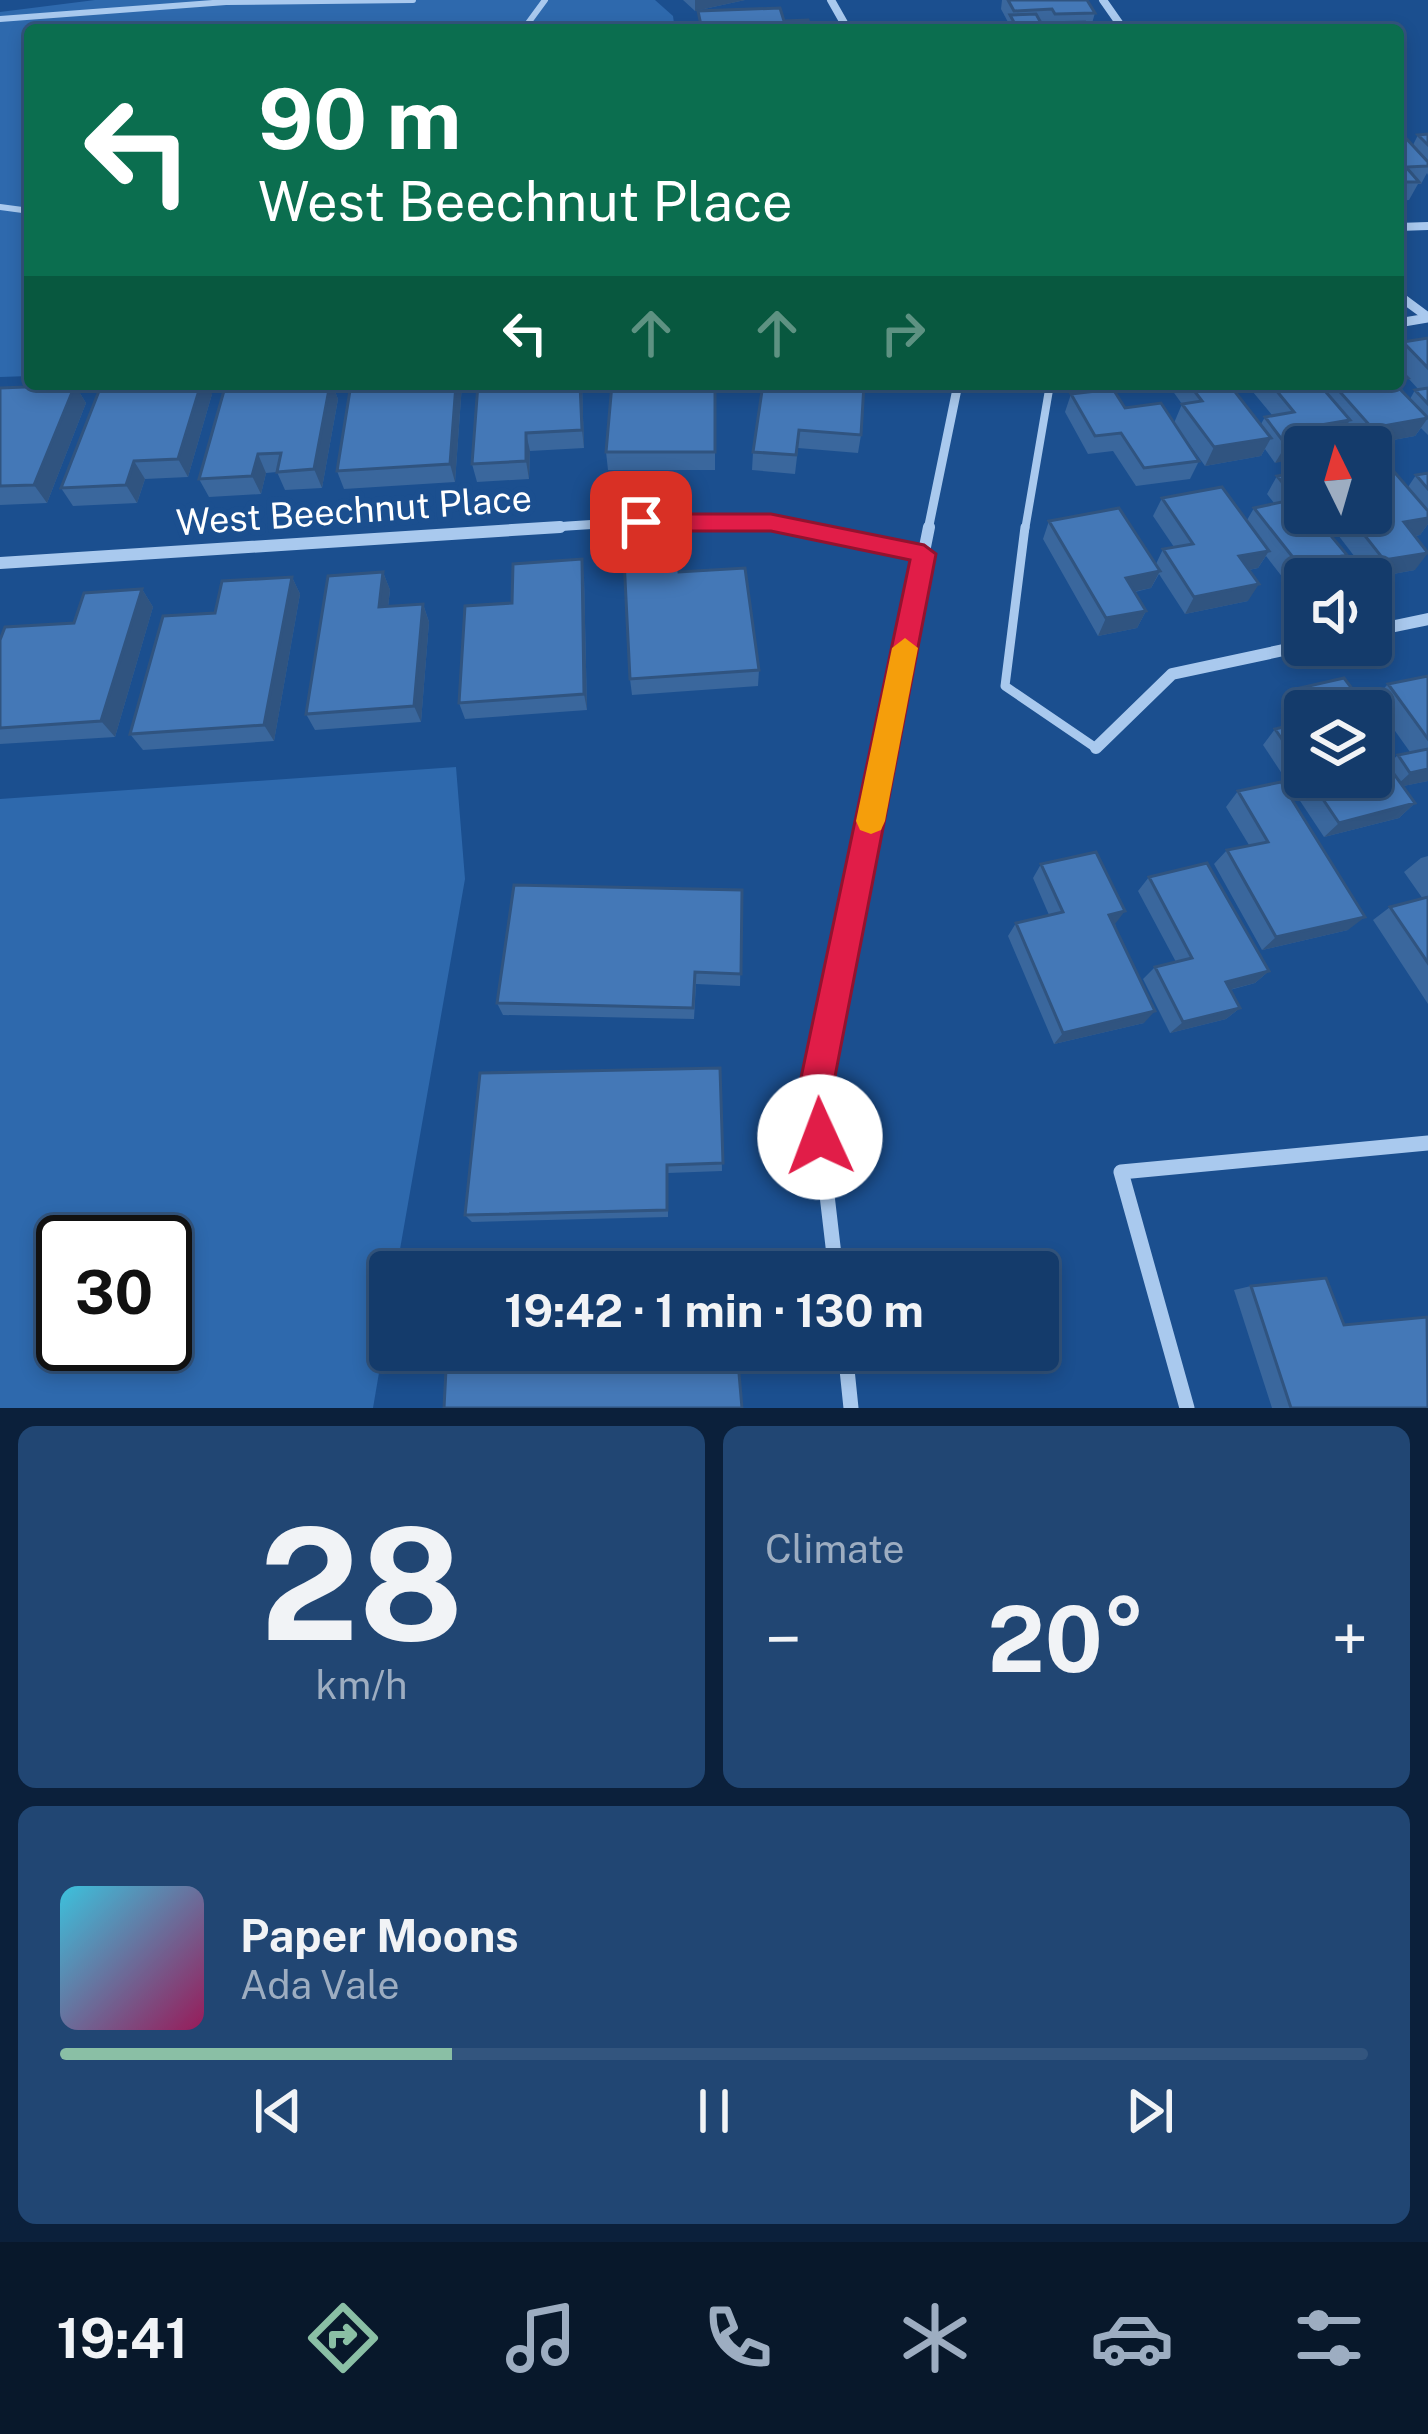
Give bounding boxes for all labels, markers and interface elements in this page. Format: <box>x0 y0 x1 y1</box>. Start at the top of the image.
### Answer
text: 90 m <box>258 69 461 168</box>
icon: left <box>60 72 216 228</box>
text: West Beechnut Place <box>258 170 793 233</box>
icon: left <box>492 300 558 366</box>
icon: ahead <box>618 300 684 366</box>
icon: ahead <box>744 300 810 366</box>
icon: right <box>870 300 936 366</box>
north arrow <box>1284 426 1392 534</box>
map controls <box>1284 426 1392 798</box>
pin <box>590 471 692 573</box>
street label: West Beechnut Place <box>175 477 533 543</box>
icon: arrive <box>608 489 674 555</box>
button: sound <box>1284 558 1392 666</box>
button: layers <box>1284 690 1392 798</box>
position arrow <box>757 1074 883 1200</box>
speed limit sign: 30 <box>36 1215 192 1371</box>
text: 19:42 · 1 min · 130 m <box>504 1284 924 1337</box>
text: 28 <box>260 1492 463 1675</box>
text: Climate <box>765 1526 905 1572</box>
text: 20° <box>988 1586 1145 1692</box>
text: − <box>765 1600 802 1678</box>
text: + <box>1331 1600 1368 1678</box>
text: km/h <box>316 1662 407 1708</box>
text: Paper Moons <box>240 1909 519 1962</box>
text: Ada Vale <box>240 1962 400 2008</box>
icon: previous <box>245 2078 311 2144</box>
icon: pause <box>681 2078 747 2144</box>
icon: next <box>1117 2078 1183 2144</box>
icon: directions <box>301 2296 385 2380</box>
icon: music <box>499 2296 583 2380</box>
icon: phone <box>696 2296 780 2380</box>
icon: climate <box>893 2296 977 2380</box>
icon: car <box>1090 2296 1174 2380</box>
icon: filters <box>1287 2296 1371 2380</box>
text: 19:41 <box>57 2307 188 2370</box>

